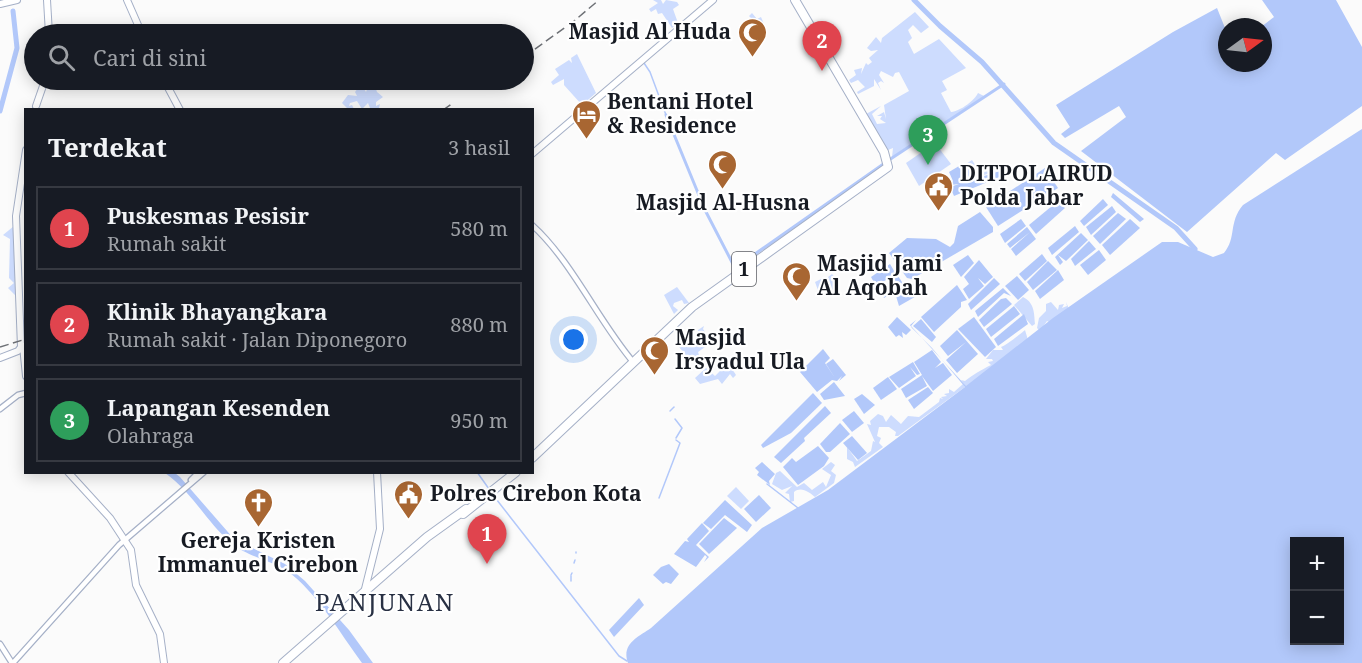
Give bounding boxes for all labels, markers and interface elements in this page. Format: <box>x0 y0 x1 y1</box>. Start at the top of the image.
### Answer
mosque icon: Masjid Al Huda <box>736 16 768 58</box>
place label: Masjid Al Huda <box>568 17 731 45</box>
north arrow <box>1218 18 1272 72</box>
pin: 2 <box>802 22 842 71</box>
search box <box>24 24 534 90</box>
icon: search <box>45 41 78 74</box>
text: Cari di sini <box>93 42 206 72</box>
place label: Bentani Hotel & Residence <box>607 87 754 139</box>
hotel icon: Bentani Hotel & Residence <box>570 98 602 140</box>
pin: 3 <box>908 116 948 165</box>
text: Terdekat <box>48 129 167 165</box>
text: 3 hasil <box>448 134 510 161</box>
mosque icon: Masjid Al-Husna <box>707 148 739 190</box>
place label: DITPOLAIRUD Polda Jabar <box>960 159 1113 211</box>
public building icon: DITPOLAIRUD Polda Jabar <box>923 170 955 212</box>
place label: Masjid Al-Husna <box>636 188 810 216</box>
text: Puskesmas Pesisir <box>107 200 309 230</box>
text: 1 <box>64 215 75 242</box>
text: 580 m <box>450 215 508 242</box>
text: Rumah sakit <box>107 230 226 257</box>
place label: Masjid Jami Al Aqobah <box>817 249 943 301</box>
road number: 1 <box>732 252 756 286</box>
mosque icon: Masjid Jami Al Aqobah <box>780 260 812 302</box>
text: Klinik Bhayangkara <box>107 296 327 326</box>
text: 2 <box>64 311 75 338</box>
text: 880 m <box>450 311 508 338</box>
place label: Masjid Irsyadul Ula <box>675 323 805 375</box>
your location <box>559 325 588 354</box>
text: Rumah sakit · Jalan Diponegoro <box>107 326 407 353</box>
mosque icon: Masjid Irsyadul Ula <box>638 334 670 376</box>
text: Lapangan Kesenden <box>107 392 330 422</box>
text: 3 <box>64 407 75 434</box>
text: 950 m <box>450 407 508 434</box>
text: Olahraga <box>107 422 194 449</box>
public building icon: Polres Cirebon Kota <box>393 478 425 520</box>
place label: Polres Cirebon Kota <box>430 479 642 507</box>
church icon: Gereja Kristen Immanuel Cirebon <box>242 486 274 528</box>
pin: 1 <box>468 514 506 564</box>
place label: Gereja Kristen Immanuel Cirebon <box>158 526 358 578</box>
map controls <box>1290 537 1344 645</box>
button: + <box>1290 537 1344 591</box>
district label: PANJUNAN <box>315 585 455 618</box>
button: − <box>1290 591 1344 645</box>

